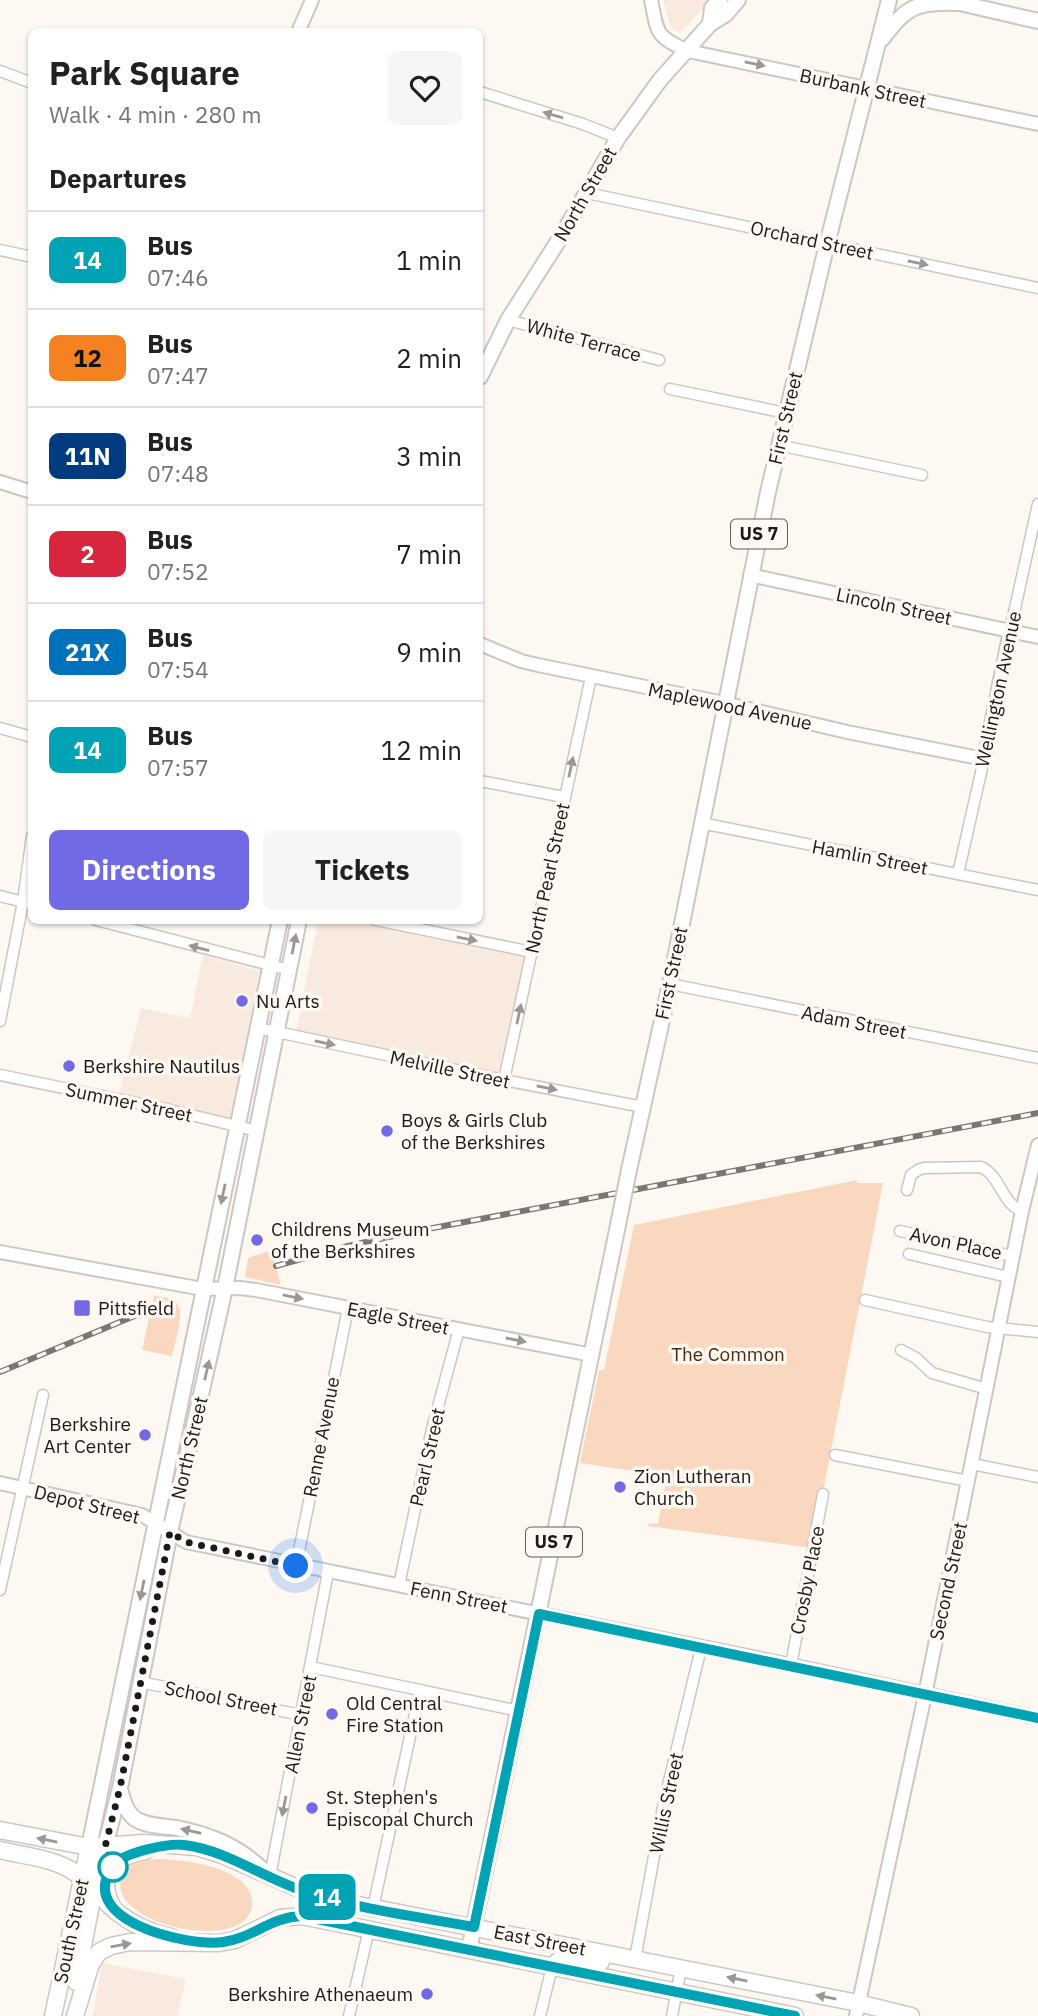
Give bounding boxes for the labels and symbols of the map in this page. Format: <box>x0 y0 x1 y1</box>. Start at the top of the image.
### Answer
one-way arrow <box>744 59 766 70</box>
street label: Burbank Street <box>798 63 928 113</box>
one-way arrow <box>543 110 564 120</box>
street label: North Street <box>548 142 622 246</box>
street label: Orchard Street <box>748 215 876 265</box>
one-way arrow <box>907 257 929 268</box>
street label: White Terrace <box>524 313 644 367</box>
street label: First Street <box>763 369 807 467</box>
road number: US 7 <box>731 520 787 548</box>
street label: Lincoln Street <box>834 582 954 630</box>
street label: Wellington Avenue <box>970 609 1026 769</box>
street label: Maplewood Avenue <box>646 677 814 735</box>
one-way arrow <box>566 756 577 778</box>
street label: North Pearl Street <box>519 800 575 956</box>
street label: Hamlin Street <box>810 834 930 880</box>
street label: First Street <box>649 924 693 1022</box>
one-way arrow <box>289 933 300 955</box>
one-way arrow <box>456 933 478 944</box>
one-way arrow <box>188 942 209 952</box>
place label: Nu Arts <box>256 989 320 1013</box>
marker: Nu Arts <box>234 993 250 1009</box>
street label: Adam Street <box>799 1000 909 1044</box>
one-way arrow <box>513 1003 524 1025</box>
one-way arrow <box>314 1037 336 1048</box>
street label: Melville Street <box>388 1045 512 1093</box>
place label: Berkshire Nautilus <box>83 1054 240 1078</box>
marker: Berkshire Nautilus <box>61 1058 77 1074</box>
street label: Summer Street <box>63 1077 195 1127</box>
one-way arrow <box>536 1083 558 1094</box>
place label: Boys & Girls Club of the Berkshires <box>401 1108 547 1154</box>
marker: Boys & Girls Club of the Berkshires <box>379 1123 395 1139</box>
one-way arrow <box>217 1183 228 1205</box>
place label: Childrens Museum of the Berkshires <box>271 1217 430 1263</box>
street label: Avon Place <box>908 1222 1004 1264</box>
marker: Childrens Museum of the Berkshires <box>249 1232 265 1248</box>
one-way arrow <box>282 1292 304 1303</box>
place label: Pittsfield <box>98 1296 174 1320</box>
street label: Eagle Street <box>345 1296 451 1340</box>
marker: Pittsfield <box>72 1298 92 1318</box>
one-way arrow <box>505 1335 527 1346</box>
park label: The Common <box>671 1342 785 1366</box>
one-way arrow <box>201 1359 212 1381</box>
street label: Renne Avenue <box>298 1375 344 1499</box>
street label: North Street <box>165 1394 213 1502</box>
street label: Pearl Street <box>404 1405 450 1509</box>
place label: Berkshire Art Center <box>44 1412 131 1458</box>
marker: Berkshire Art Center <box>137 1427 153 1443</box>
place label: Zion Lutheran Church <box>634 1464 752 1510</box>
street label: Depot Street <box>32 1479 142 1529</box>
marker: Zion Lutheran Church <box>612 1479 628 1495</box>
street label: Second Street <box>924 1520 972 1642</box>
street label: Crosby Place <box>785 1524 829 1636</box>
road number: US 7 <box>526 1527 582 1556</box>
your location <box>278 1548 313 1583</box>
street label: Fenn Street <box>408 1576 510 1618</box>
one-way arrow <box>136 1579 147 1601</box>
street label: Allen Street <box>279 1673 321 1775</box>
street label: School Street <box>163 1675 279 1721</box>
place label: Old Central Fire Station <box>346 1691 444 1737</box>
marker: Old Central Fire Station <box>324 1706 340 1722</box>
street label: Willis Street <box>644 1750 688 1856</box>
place label: St. Stephen's Episcopal Church <box>326 1785 474 1831</box>
one-way arrow <box>278 1795 289 1817</box>
marker: St. Stephen's Episcopal Church <box>304 1800 320 1816</box>
one-way arrow <box>180 1826 202 1837</box>
one-way arrow <box>36 1834 58 1845</box>
unlabelled marker <box>98 1852 128 1882</box>
line badge: 14 <box>296 1874 358 1920</box>
street label: South Street <box>48 1876 94 1986</box>
street label: East Street <box>492 1919 588 1961</box>
one-way arrow <box>110 1939 132 1950</box>
one-way arrow <box>726 1974 748 1985</box>
place label: Berkshire Athenaeum <box>228 1982 413 2006</box>
marker: Berkshire Athenaeum <box>419 1986 435 2002</box>
one-way arrow <box>815 1991 837 2002</box>

